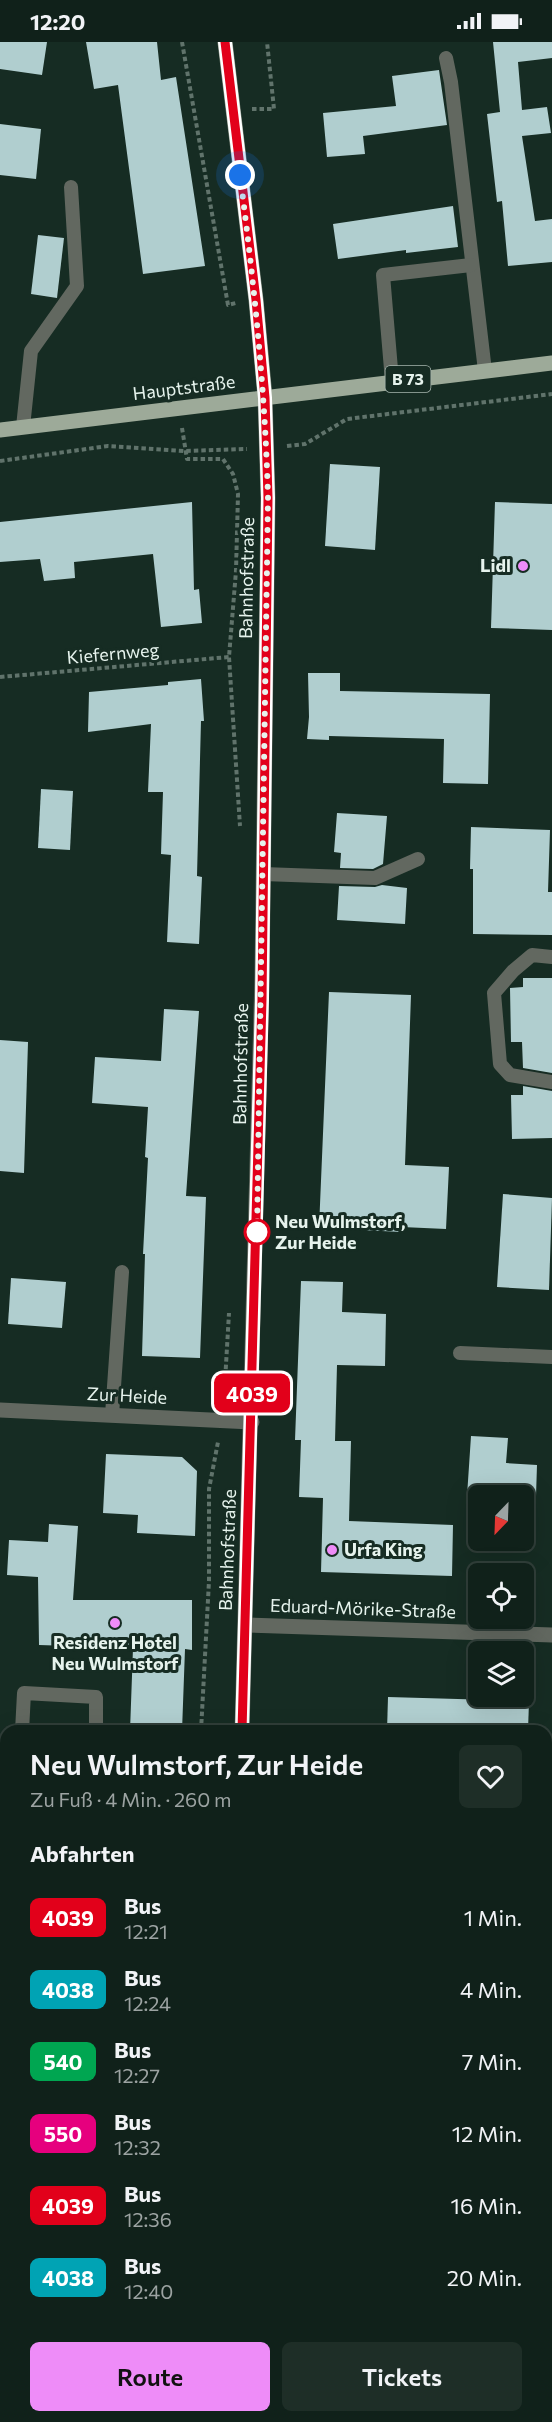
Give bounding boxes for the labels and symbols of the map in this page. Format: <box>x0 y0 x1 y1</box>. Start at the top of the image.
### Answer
your location <box>225 160 255 190</box>
road number: B 73 <box>386 366 430 392</box>
street label: Hauptstraße <box>131 370 236 404</box>
street label: Bahnhofstraße <box>234 517 258 639</box>
place label: Lidl <box>480 554 511 576</box>
marker: Lidl <box>516 559 530 573</box>
street label: Kiefernweg <box>66 638 160 668</box>
street label: Bahnhofstraße <box>228 1003 252 1125</box>
place label: Neu Wulmstorf, Zur Heide <box>275 1210 405 1253</box>
marker: Neu Wulmstorf, Zur Heide <box>244 1219 270 1245</box>
line badge: 4039 <box>210 1374 294 1412</box>
street label: Zur Heide <box>86 1382 168 1408</box>
north arrow <box>468 1485 534 1551</box>
street label: Bahnhofstraße <box>214 1489 240 1611</box>
place label: Urfa King <box>344 1538 423 1560</box>
marker: Urfa King <box>325 1543 339 1557</box>
street label: Eduard-Mörike-Straße <box>270 1594 456 1622</box>
marker: Residenz Hotel Neu Wulmstorf <box>108 1616 122 1630</box>
place label: Residenz Hotel Neu Wulmstorf <box>52 1631 179 1674</box>

